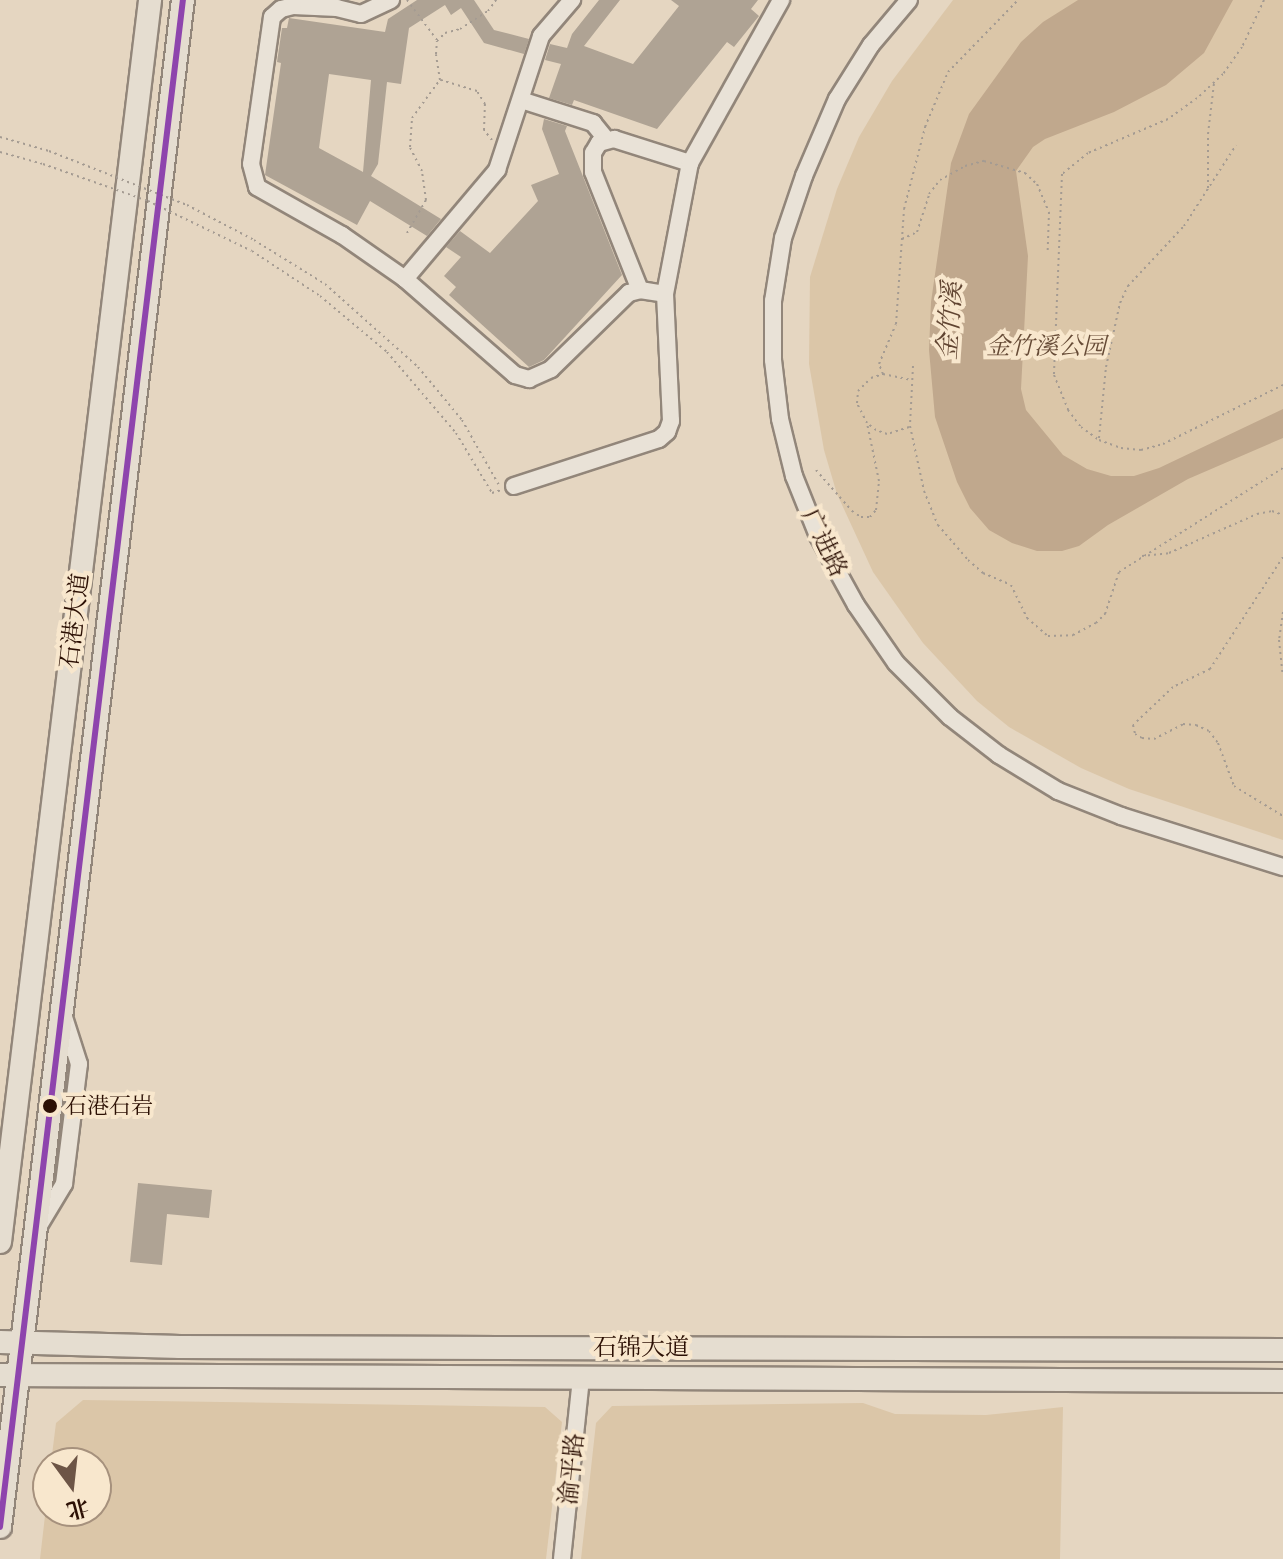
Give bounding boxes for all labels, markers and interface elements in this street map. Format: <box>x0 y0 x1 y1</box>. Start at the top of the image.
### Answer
water label: 金竹溪 <box>932 281 968 361</box>
park label: 金竹溪公园 <box>986 333 1106 361</box>
street label: 广进路 <box>795 504 853 582</box>
street label: 石港大道 <box>55 572 95 670</box>
place label: 石港石岩 <box>65 1093 153 1119</box>
marker: 石港石岩 <box>42 1098 58 1114</box>
street label: 石锦大道 <box>593 1334 689 1362</box>
street label: 渝平路 <box>554 1432 590 1506</box>
north arrow <box>32 1447 112 1527</box>
text: 北 <box>64 1493 92 1525</box>

